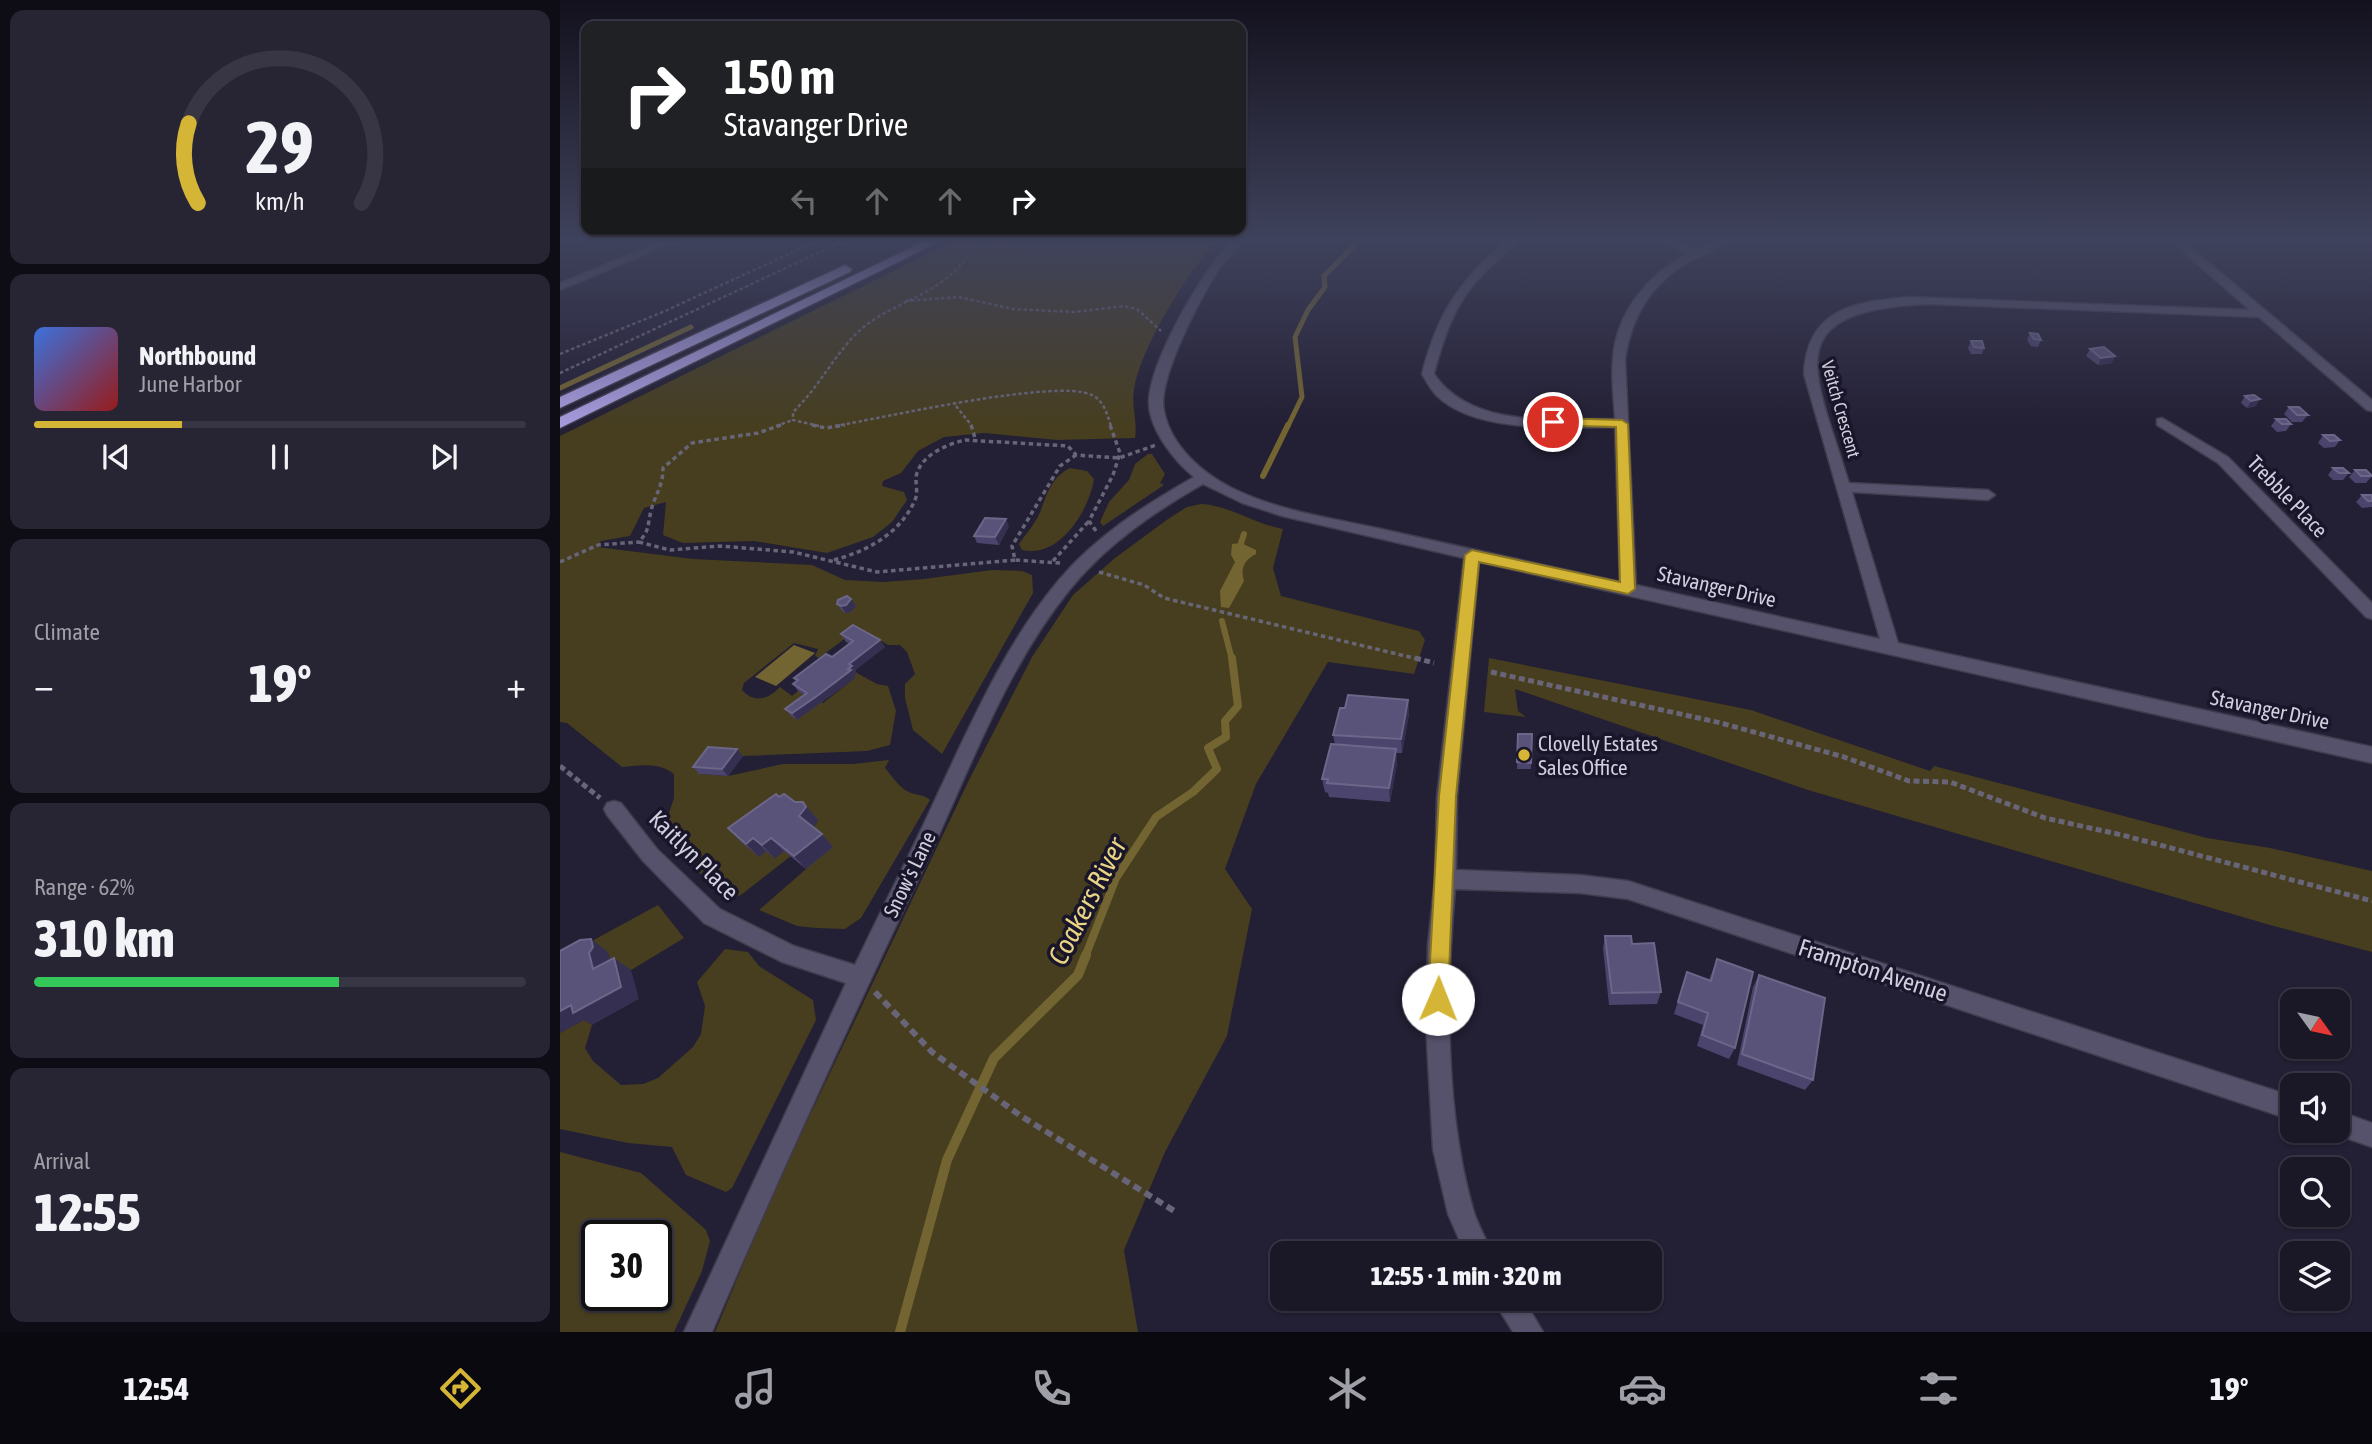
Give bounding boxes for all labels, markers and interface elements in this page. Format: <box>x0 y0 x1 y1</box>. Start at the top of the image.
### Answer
text: 150 m <box>724 48 835 104</box>
icon: right <box>609 49 700 140</box>
text: 29 <box>246 106 314 189</box>
text: Stavanger Drive <box>724 106 908 143</box>
icon: left <box>785 182 823 220</box>
icon: ahead <box>858 182 896 220</box>
icon: ahead <box>931 182 969 220</box>
icon: right <box>1004 182 1042 220</box>
text: km/h <box>255 187 305 215</box>
text: Northbound <box>139 341 256 371</box>
street label: Veitch Crescent <box>1817 358 1865 460</box>
text: June Harbor <box>139 371 242 397</box>
pin <box>1523 392 1583 452</box>
icon: arrive <box>1534 403 1572 441</box>
icon: previous <box>97 438 135 476</box>
icon: pause <box>261 438 299 476</box>
icon: next <box>425 438 463 476</box>
street label: Trebble Place <box>2243 450 2333 542</box>
street label: Stavanger Drive <box>1655 561 1779 611</box>
text: Climate <box>34 619 100 645</box>
text: 19° <box>248 653 312 713</box>
text: − <box>34 663 54 706</box>
text: + <box>506 663 526 706</box>
street label: Stavanger Drive <box>2208 685 2332 733</box>
place label: Clovelly Estates Sales Office <box>1538 731 1658 779</box>
marker: Clovelly Estates Sales Office <box>1516 747 1532 763</box>
street label: Kaitlyn Place <box>644 805 744 905</box>
street label: Snow's Lane <box>878 827 940 921</box>
water label: Coakers River <box>1041 831 1133 970</box>
text: Range · 62% <box>34 874 134 900</box>
text: 310 km <box>34 908 175 968</box>
street label: Frampton Avenue <box>1795 933 1951 1007</box>
position arrow <box>1401 962 1475 1036</box>
north arrow <box>2280 989 2350 1059</box>
map controls <box>2280 989 2350 1311</box>
button: sound <box>2280 1073 2350 1143</box>
text: Arrival <box>34 1148 90 1174</box>
button: search <box>2280 1157 2350 1227</box>
text: 12:55 <box>34 1182 141 1242</box>
speed limit sign: 30 <box>581 1220 672 1311</box>
button: layers <box>2280 1241 2350 1311</box>
text: 12:55 · 1 min · 320 m <box>1371 1261 1561 1291</box>
icon: directions <box>436 1364 485 1413</box>
icon: music <box>731 1364 780 1413</box>
icon: phone <box>1027 1364 1076 1413</box>
icon: climate <box>1323 1364 1372 1413</box>
icon: car <box>1618 1364 1667 1413</box>
icon: filters <box>1914 1364 1963 1413</box>
text: 12:54 <box>123 1370 189 1407</box>
text: 19° <box>2210 1370 2249 1407</box>

